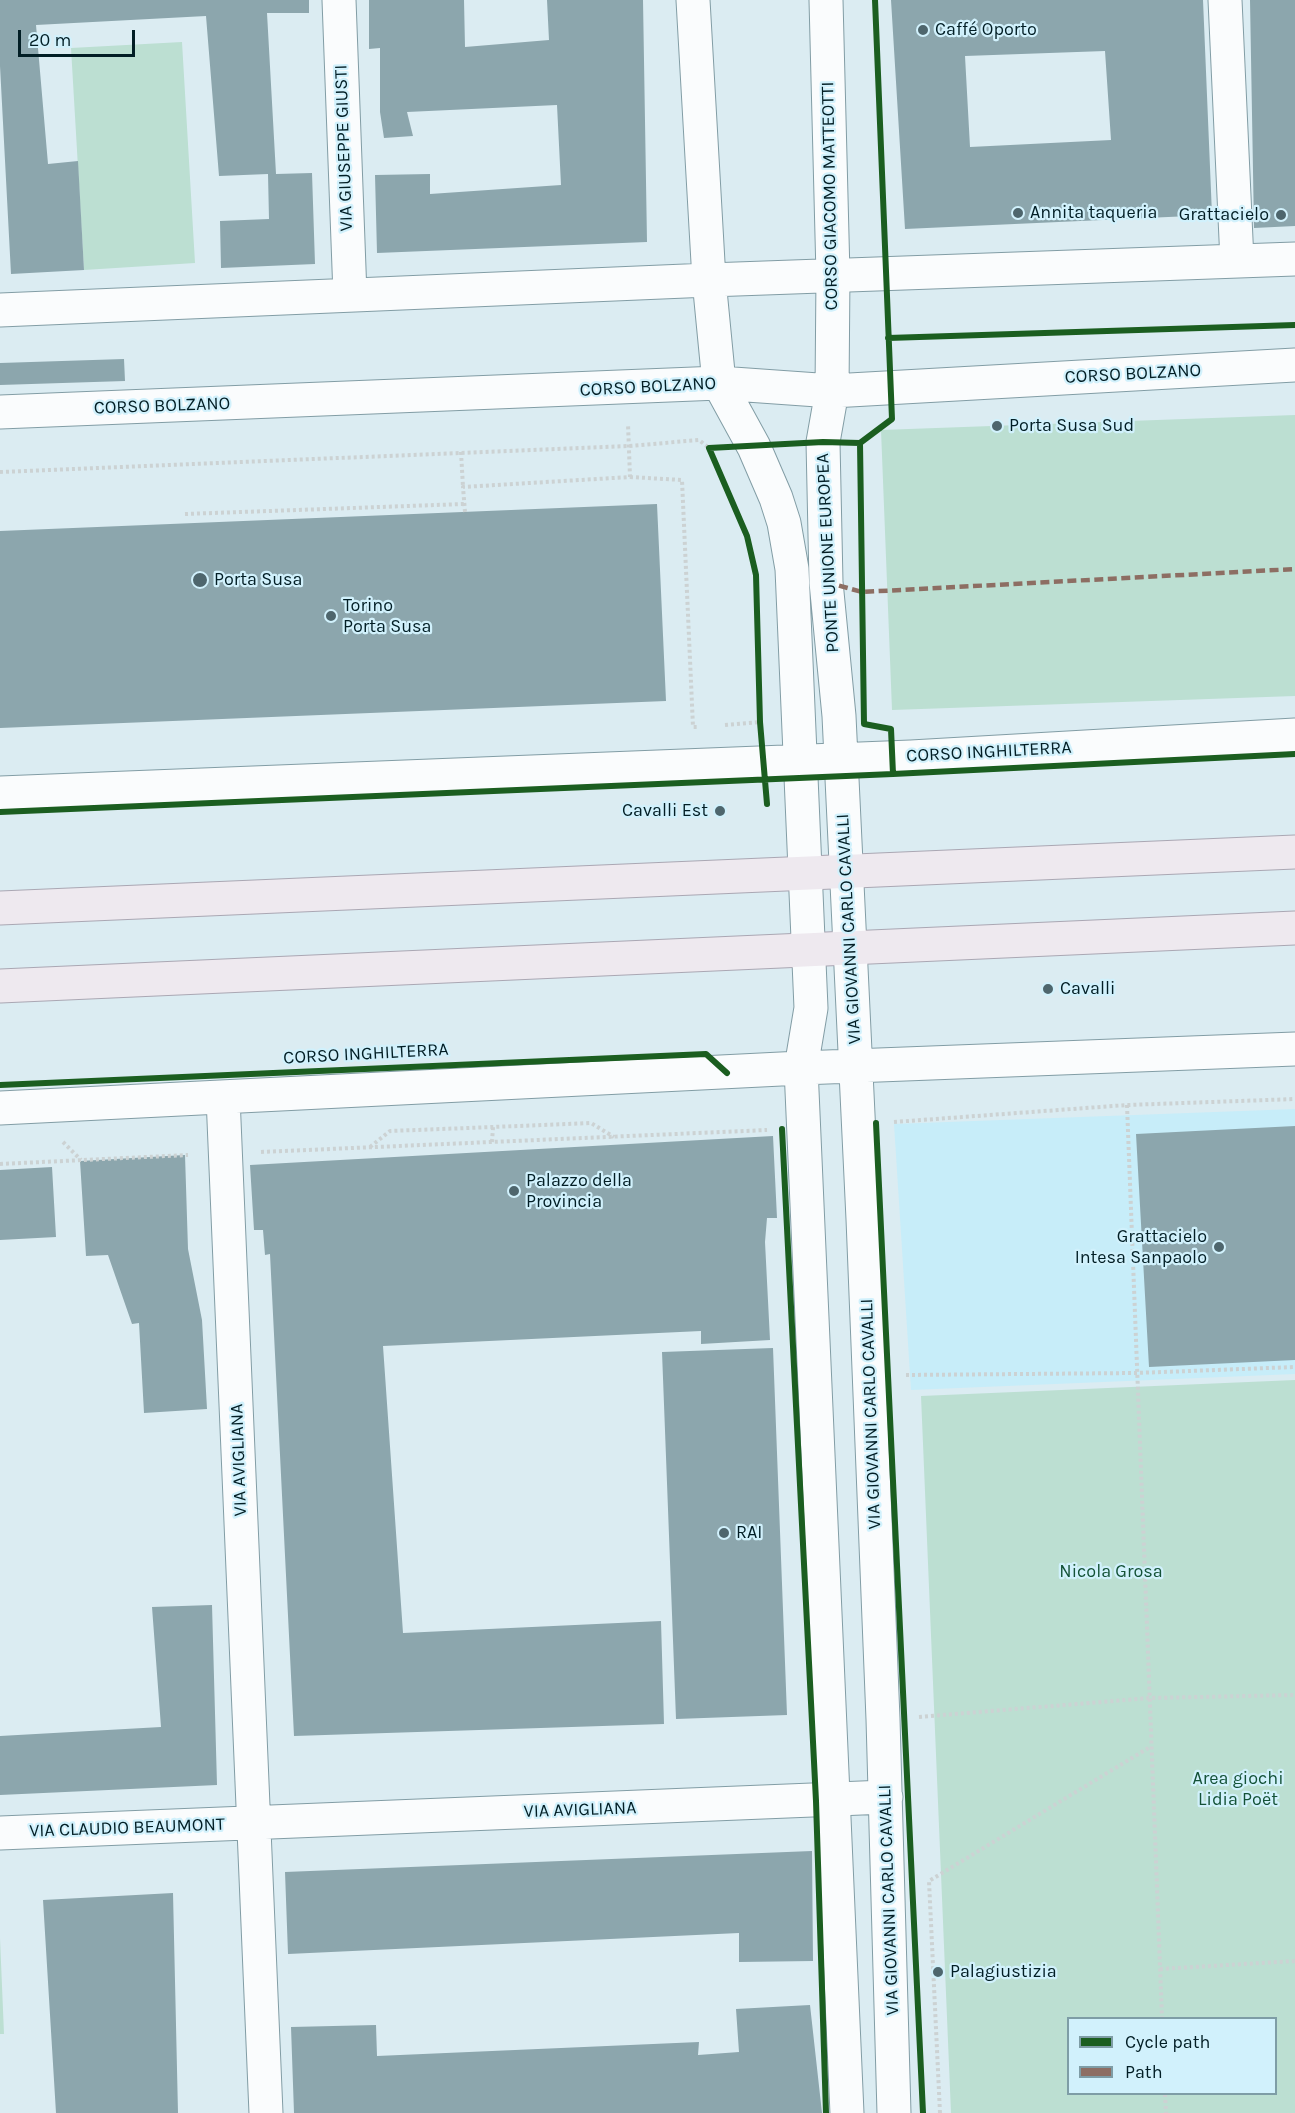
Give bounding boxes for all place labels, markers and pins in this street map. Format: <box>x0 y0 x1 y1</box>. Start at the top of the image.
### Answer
place label: Caffé Oporto <box>935 19 1037 41</box>
marker: Caffé Oporto <box>916 23 930 37</box>
place label: Annita taqueria <box>1030 202 1158 224</box>
place label: Grattacielo <box>1179 204 1269 226</box>
marker: Annita taqueria <box>1011 206 1025 220</box>
marker: Grattacielo <box>1274 208 1288 222</box>
place label: Porta Susa Sud <box>1009 415 1134 437</box>
marker: Porta Susa Sud <box>990 419 1004 433</box>
place label: Porta Susa <box>214 569 302 591</box>
marker: Porta Susa <box>191 571 209 589</box>
place label: Torino Porta Susa <box>343 595 431 638</box>
marker: Torino Porta Susa <box>324 609 338 623</box>
place label: Cavalli Est <box>622 800 708 822</box>
marker: Cavalli Est <box>713 804 727 818</box>
place label: Cavalli <box>1060 978 1115 1000</box>
marker: Cavalli <box>1041 982 1055 996</box>
place label: Palazzo della Provincia <box>526 1170 632 1212</box>
marker: Palazzo della Provincia <box>507 1184 521 1198</box>
place label: Grattacielo Intesa Sanpaolo <box>1075 1226 1207 1268</box>
marker: Grattacielo Intesa Sanpaolo <box>1212 1240 1226 1254</box>
place label: RAI <box>736 1522 762 1544</box>
marker: RAI <box>717 1526 731 1540</box>
place label: Palagiustizia <box>950 1961 1057 1983</box>
marker: Palagiustizia <box>931 1965 945 1979</box>

